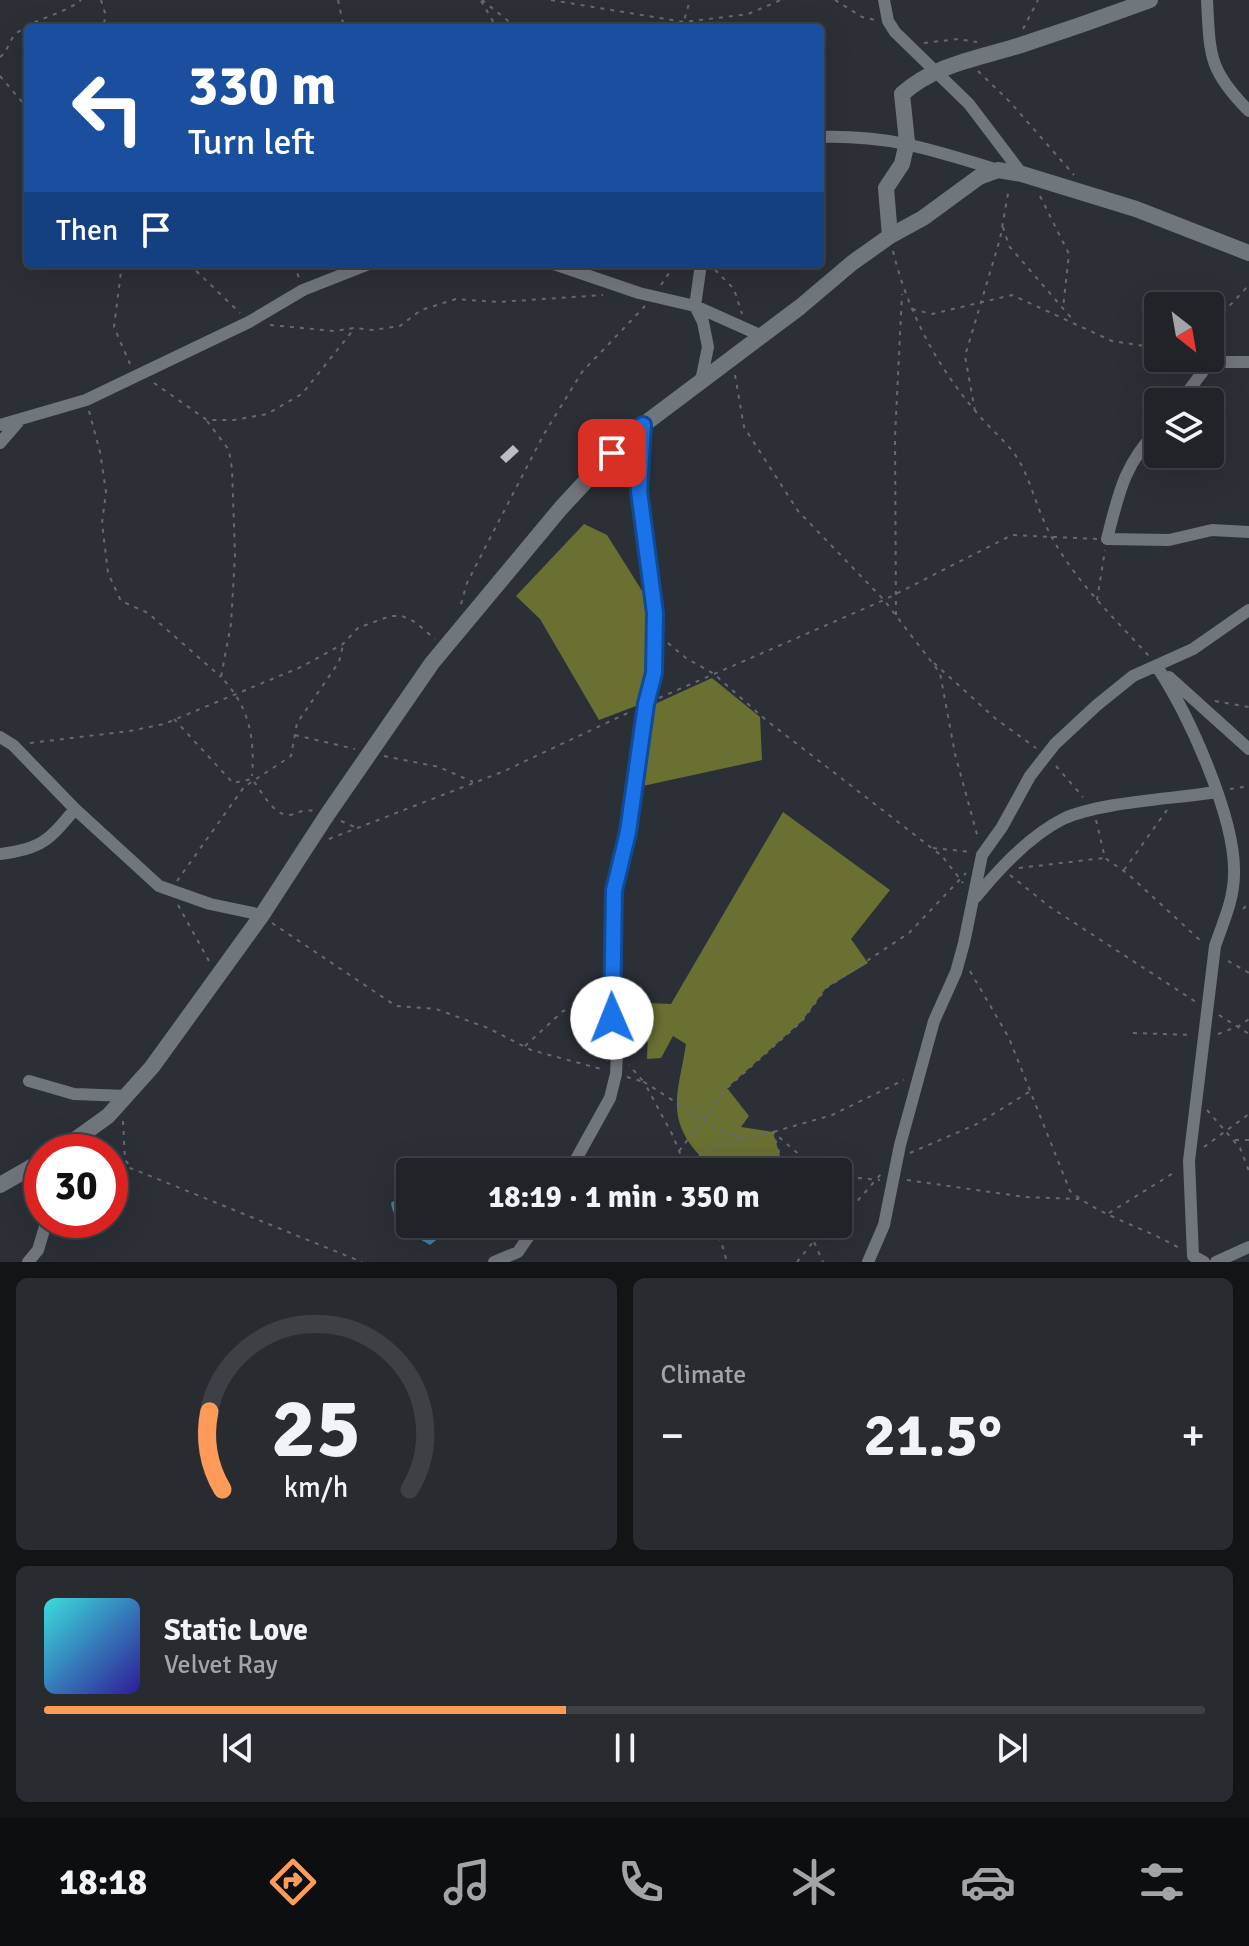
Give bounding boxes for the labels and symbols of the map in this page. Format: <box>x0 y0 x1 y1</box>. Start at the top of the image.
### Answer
north arrow <box>1144 292 1224 372</box>
pin <box>578 419 646 487</box>
position arrow <box>570 976 654 1060</box>
speed limit sign: 30 <box>24 1134 128 1238</box>

